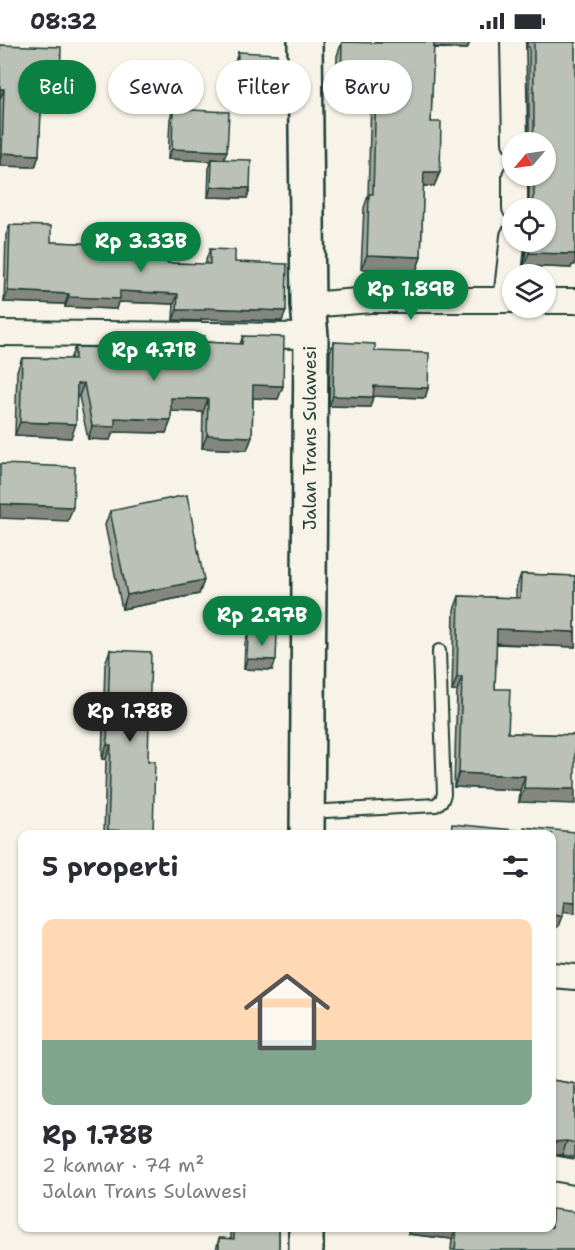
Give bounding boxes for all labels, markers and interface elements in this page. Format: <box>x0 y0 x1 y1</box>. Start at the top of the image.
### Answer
text: 08:32 <box>30 7 97 36</box>
chip: Beli <box>18 60 96 114</box>
chip: Sewa <box>108 60 204 114</box>
chip: Filter <box>216 60 311 114</box>
chip: Baru <box>323 60 412 114</box>
north arrow <box>502 132 556 186</box>
map controls <box>502 132 556 318</box>
button: locate <box>502 198 556 252</box>
pin: Rp 3.33B <box>79 222 203 273</box>
text: Rp 3.33B <box>95 228 187 254</box>
button: layers <box>502 264 556 318</box>
pin: Rp 1.89B <box>349 270 473 321</box>
text: Rp 1.89B <box>367 276 455 302</box>
pin: Rp 4.71B <box>92 331 216 382</box>
text: Rp 4.71B <box>112 337 196 363</box>
street label: Jalan Trans Sulawesi <box>298 346 322 530</box>
pin: Rp 2.97B <box>200 596 324 647</box>
text: Rp 2.97B <box>217 602 307 628</box>
pin: Rp 1.78B <box>68 692 192 743</box>
text: Rp 1.78B <box>87 698 173 724</box>
text: 5 properti <box>42 849 178 884</box>
icon: filters <box>499 850 532 883</box>
icon: home <box>233 958 341 1066</box>
text: Rp 1.78B <box>42 1117 153 1152</box>
text: 2 kamar · 74 m² <box>42 1152 205 1178</box>
text: Jalan Trans Sulawesi <box>42 1178 247 1204</box>

